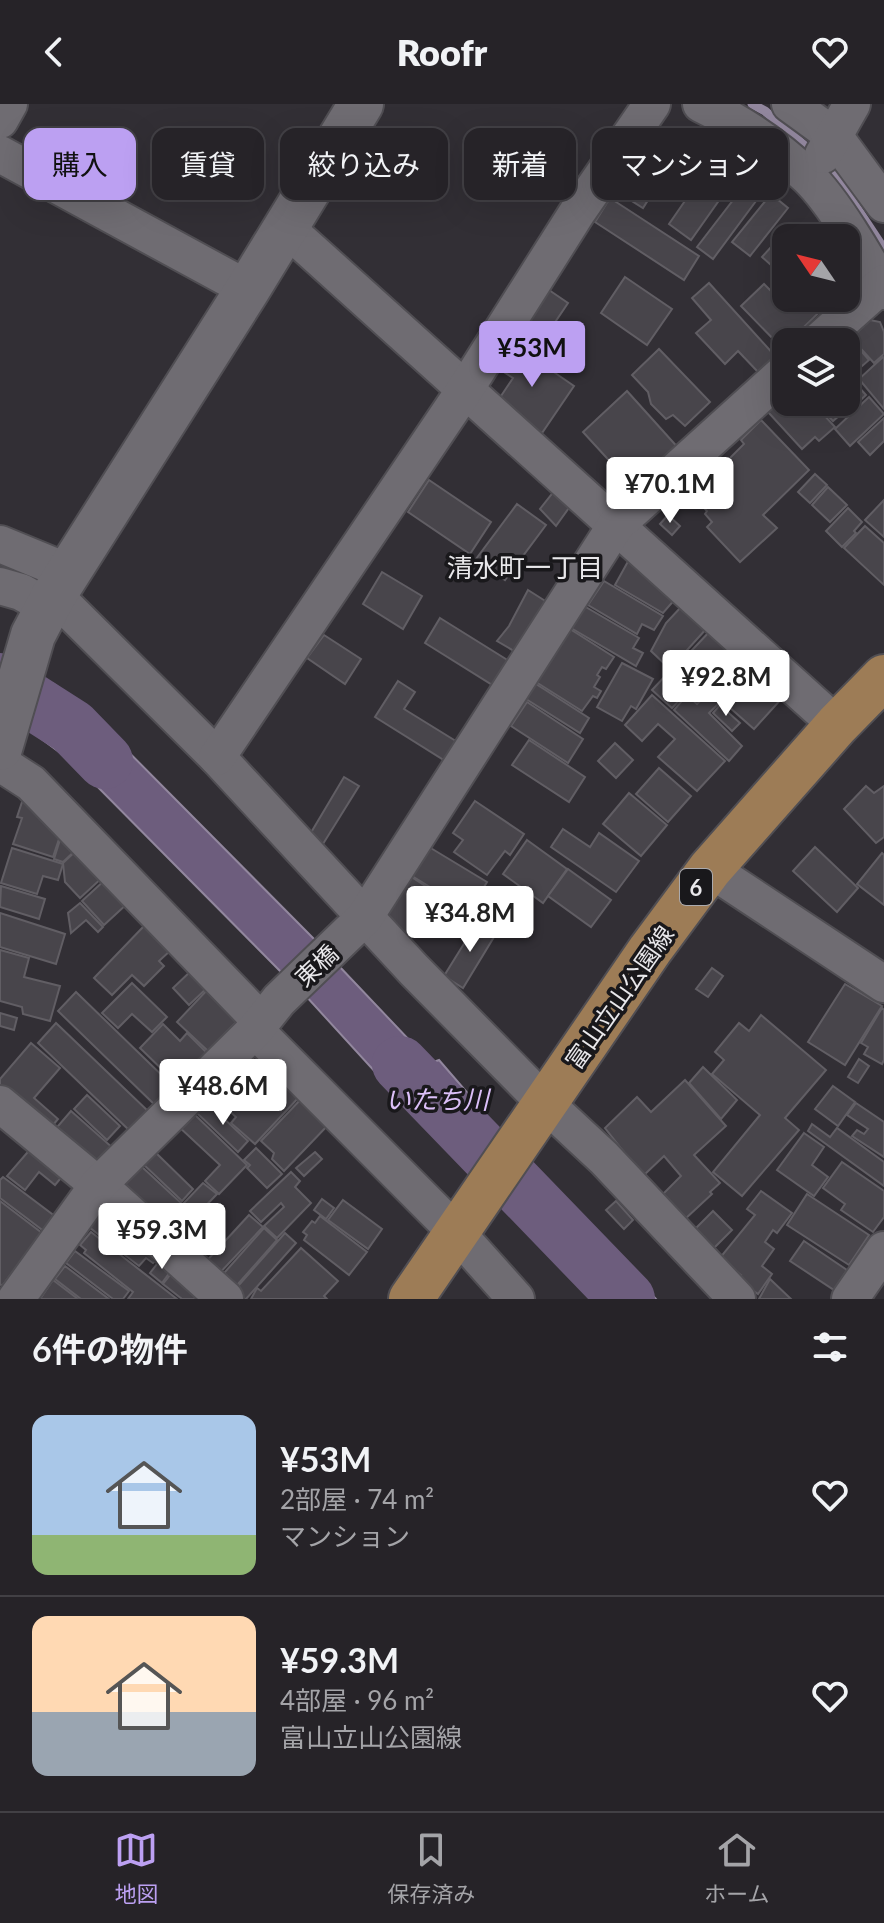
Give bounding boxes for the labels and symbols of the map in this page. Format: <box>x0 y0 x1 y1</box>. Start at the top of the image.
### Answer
north arrow <box>772 224 860 312</box>
pin: ¥53M <box>485 321 579 389</box>
pin: ¥70.1M <box>605 457 735 525</box>
district label: 清水町一丁目 <box>447 551 603 583</box>
pin: ¥92.8M <box>661 650 791 718</box>
road number: 6 <box>680 869 712 905</box>
pin: ¥34.8M <box>405 886 535 954</box>
street label: 富山立山公園線 <box>559 920 679 1074</box>
street label: 東橋 <box>289 938 343 992</box>
pin: ¥48.6M <box>158 1059 288 1127</box>
water label: いたち川 <box>385 1083 492 1115</box>
pin: ¥59.3M <box>97 1203 227 1271</box>

